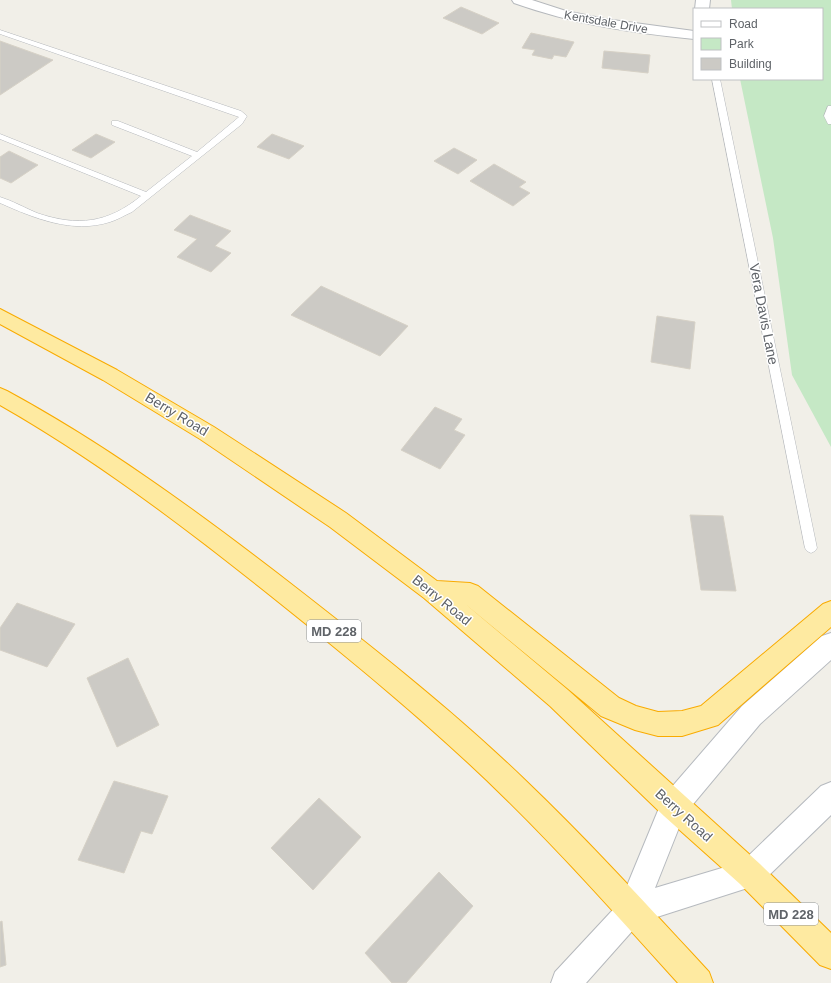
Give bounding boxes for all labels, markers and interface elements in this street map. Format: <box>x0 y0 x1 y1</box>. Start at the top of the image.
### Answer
street label: Kentsdale Drive <box>563 8 649 36</box>
legend <box>693 8 823 80</box>
text: Road <box>729 17 758 31</box>
text: Park <box>729 37 755 51</box>
text: Building <box>729 57 772 71</box>
street label: Vera Davis Lane <box>746 262 782 366</box>
street label: Berry Road <box>143 389 211 439</box>
street label: Berry Road <box>409 572 475 628</box>
road number: MD 228 <box>307 620 361 642</box>
street label: Berry Road <box>652 785 716 845</box>
road number: MD 228 <box>764 903 818 925</box>

